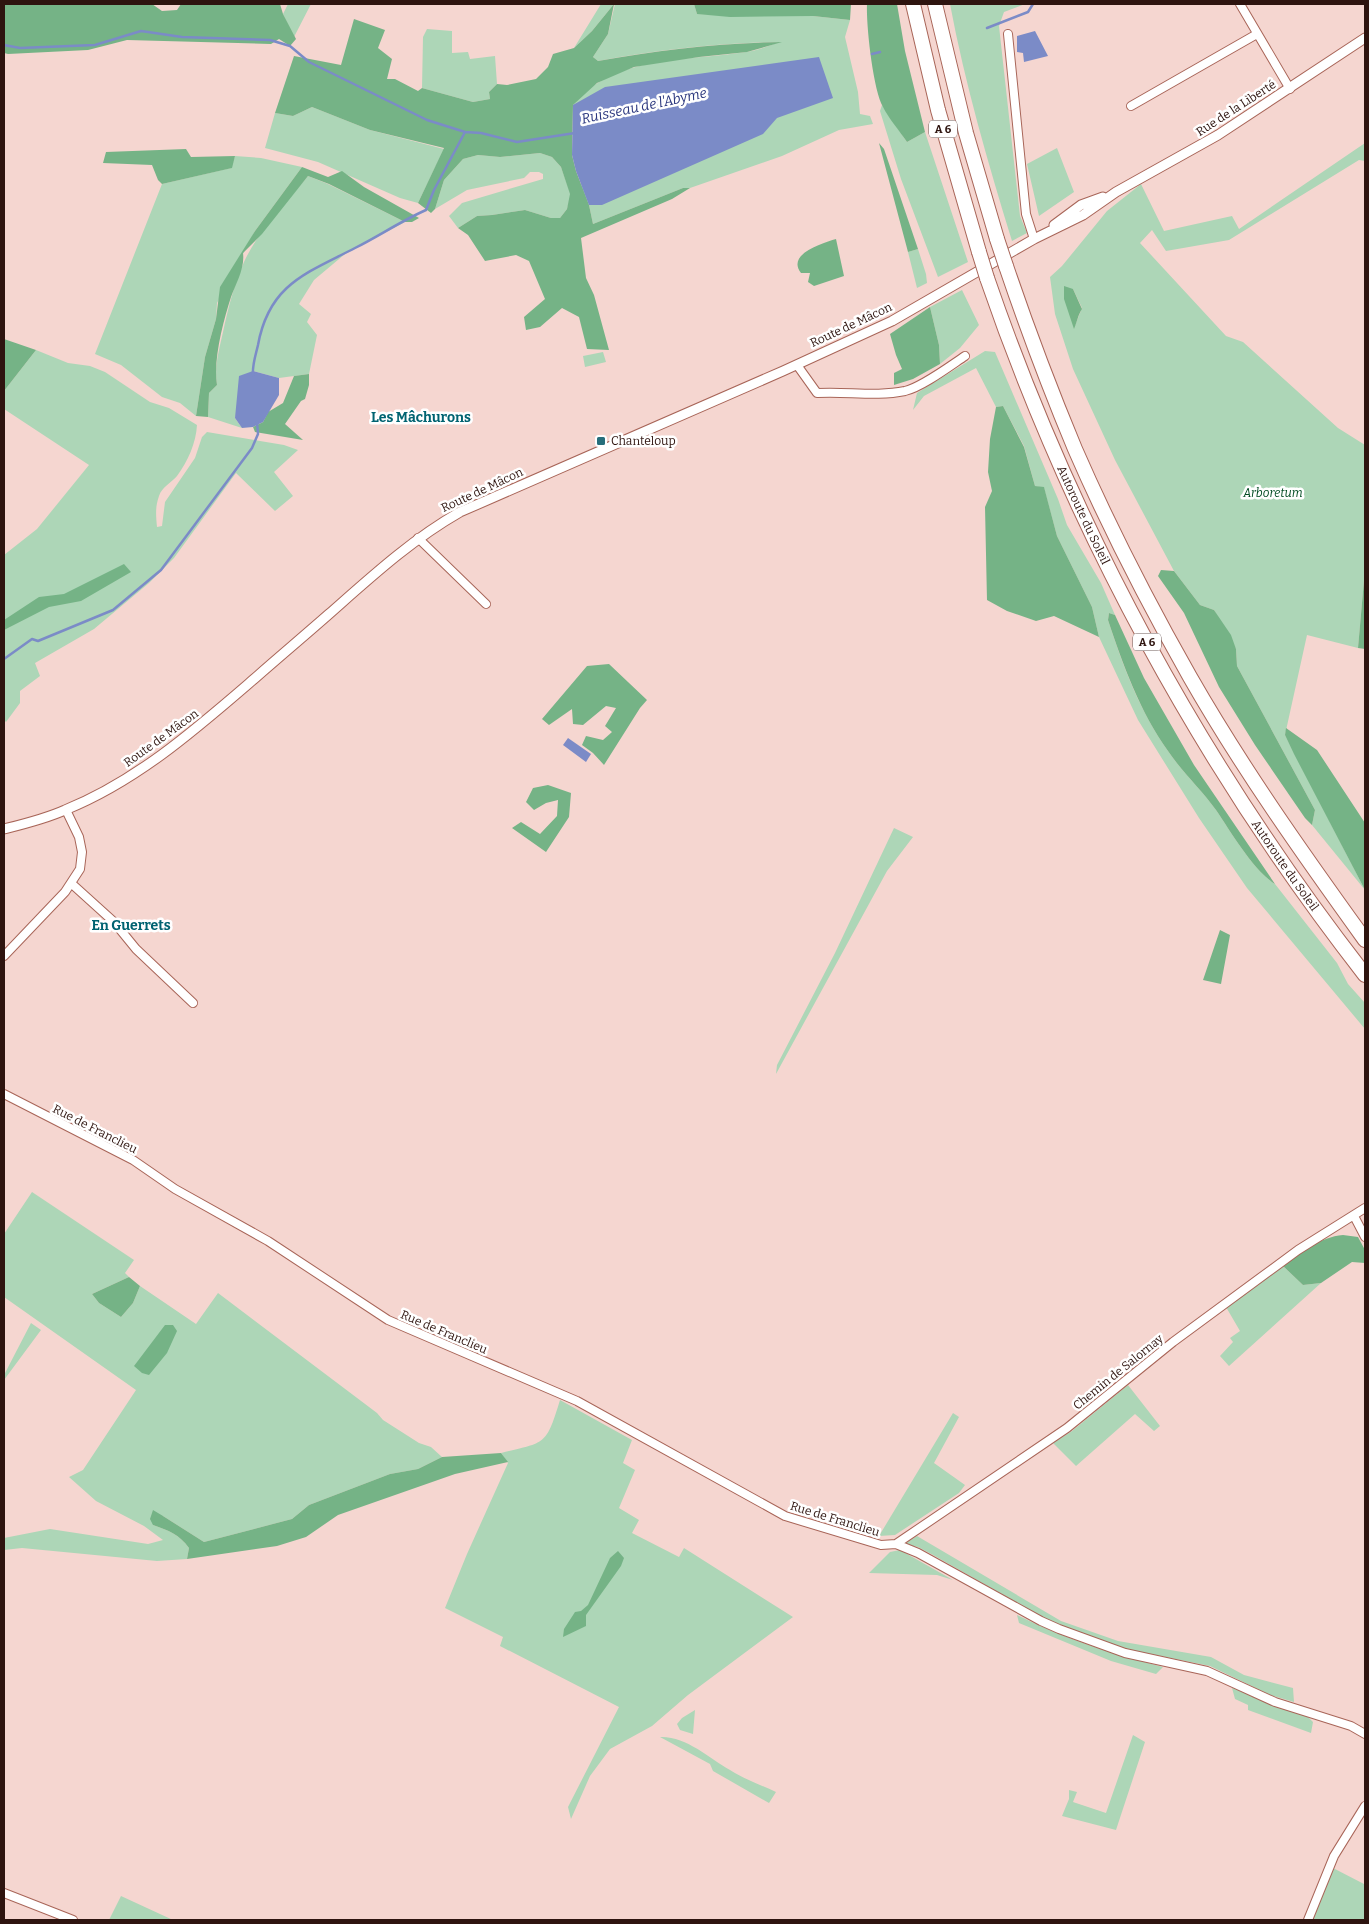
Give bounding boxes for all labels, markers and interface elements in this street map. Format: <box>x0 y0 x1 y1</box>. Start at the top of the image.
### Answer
street label: Rue de la Liberté <box>1194 77 1278 139</box>
water label: Ruisseau de l'Abyme <box>580 84 708 128</box>
road number: A 6 <box>929 120 957 138</box>
street label: Route de Mâcon <box>808 300 895 350</box>
district label: Les Mâchurons <box>371 409 471 426</box>
place label: Chanteloup <box>611 434 676 448</box>
marker: Chanteloup <box>595 435 607 447</box>
street label: Autoroute du Soleil <box>1054 464 1113 567</box>
street label: Route de Mâcon <box>439 465 526 515</box>
park label: Arboretum <box>1242 486 1303 500</box>
road number: A 6 <box>1133 634 1161 650</box>
street label: Route de Mâcon <box>121 706 201 770</box>
street label: Autoroute du Soleil <box>1249 818 1322 914</box>
district label: En Guerrets <box>91 917 171 934</box>
street label: Rue de Franclieu <box>50 1102 140 1157</box>
street label: Rue de Franclieu <box>399 1307 490 1357</box>
street label: Chemin de Salornay <box>1070 1331 1166 1413</box>
street label: Rue de Franclieu <box>789 1499 882 1539</box>

